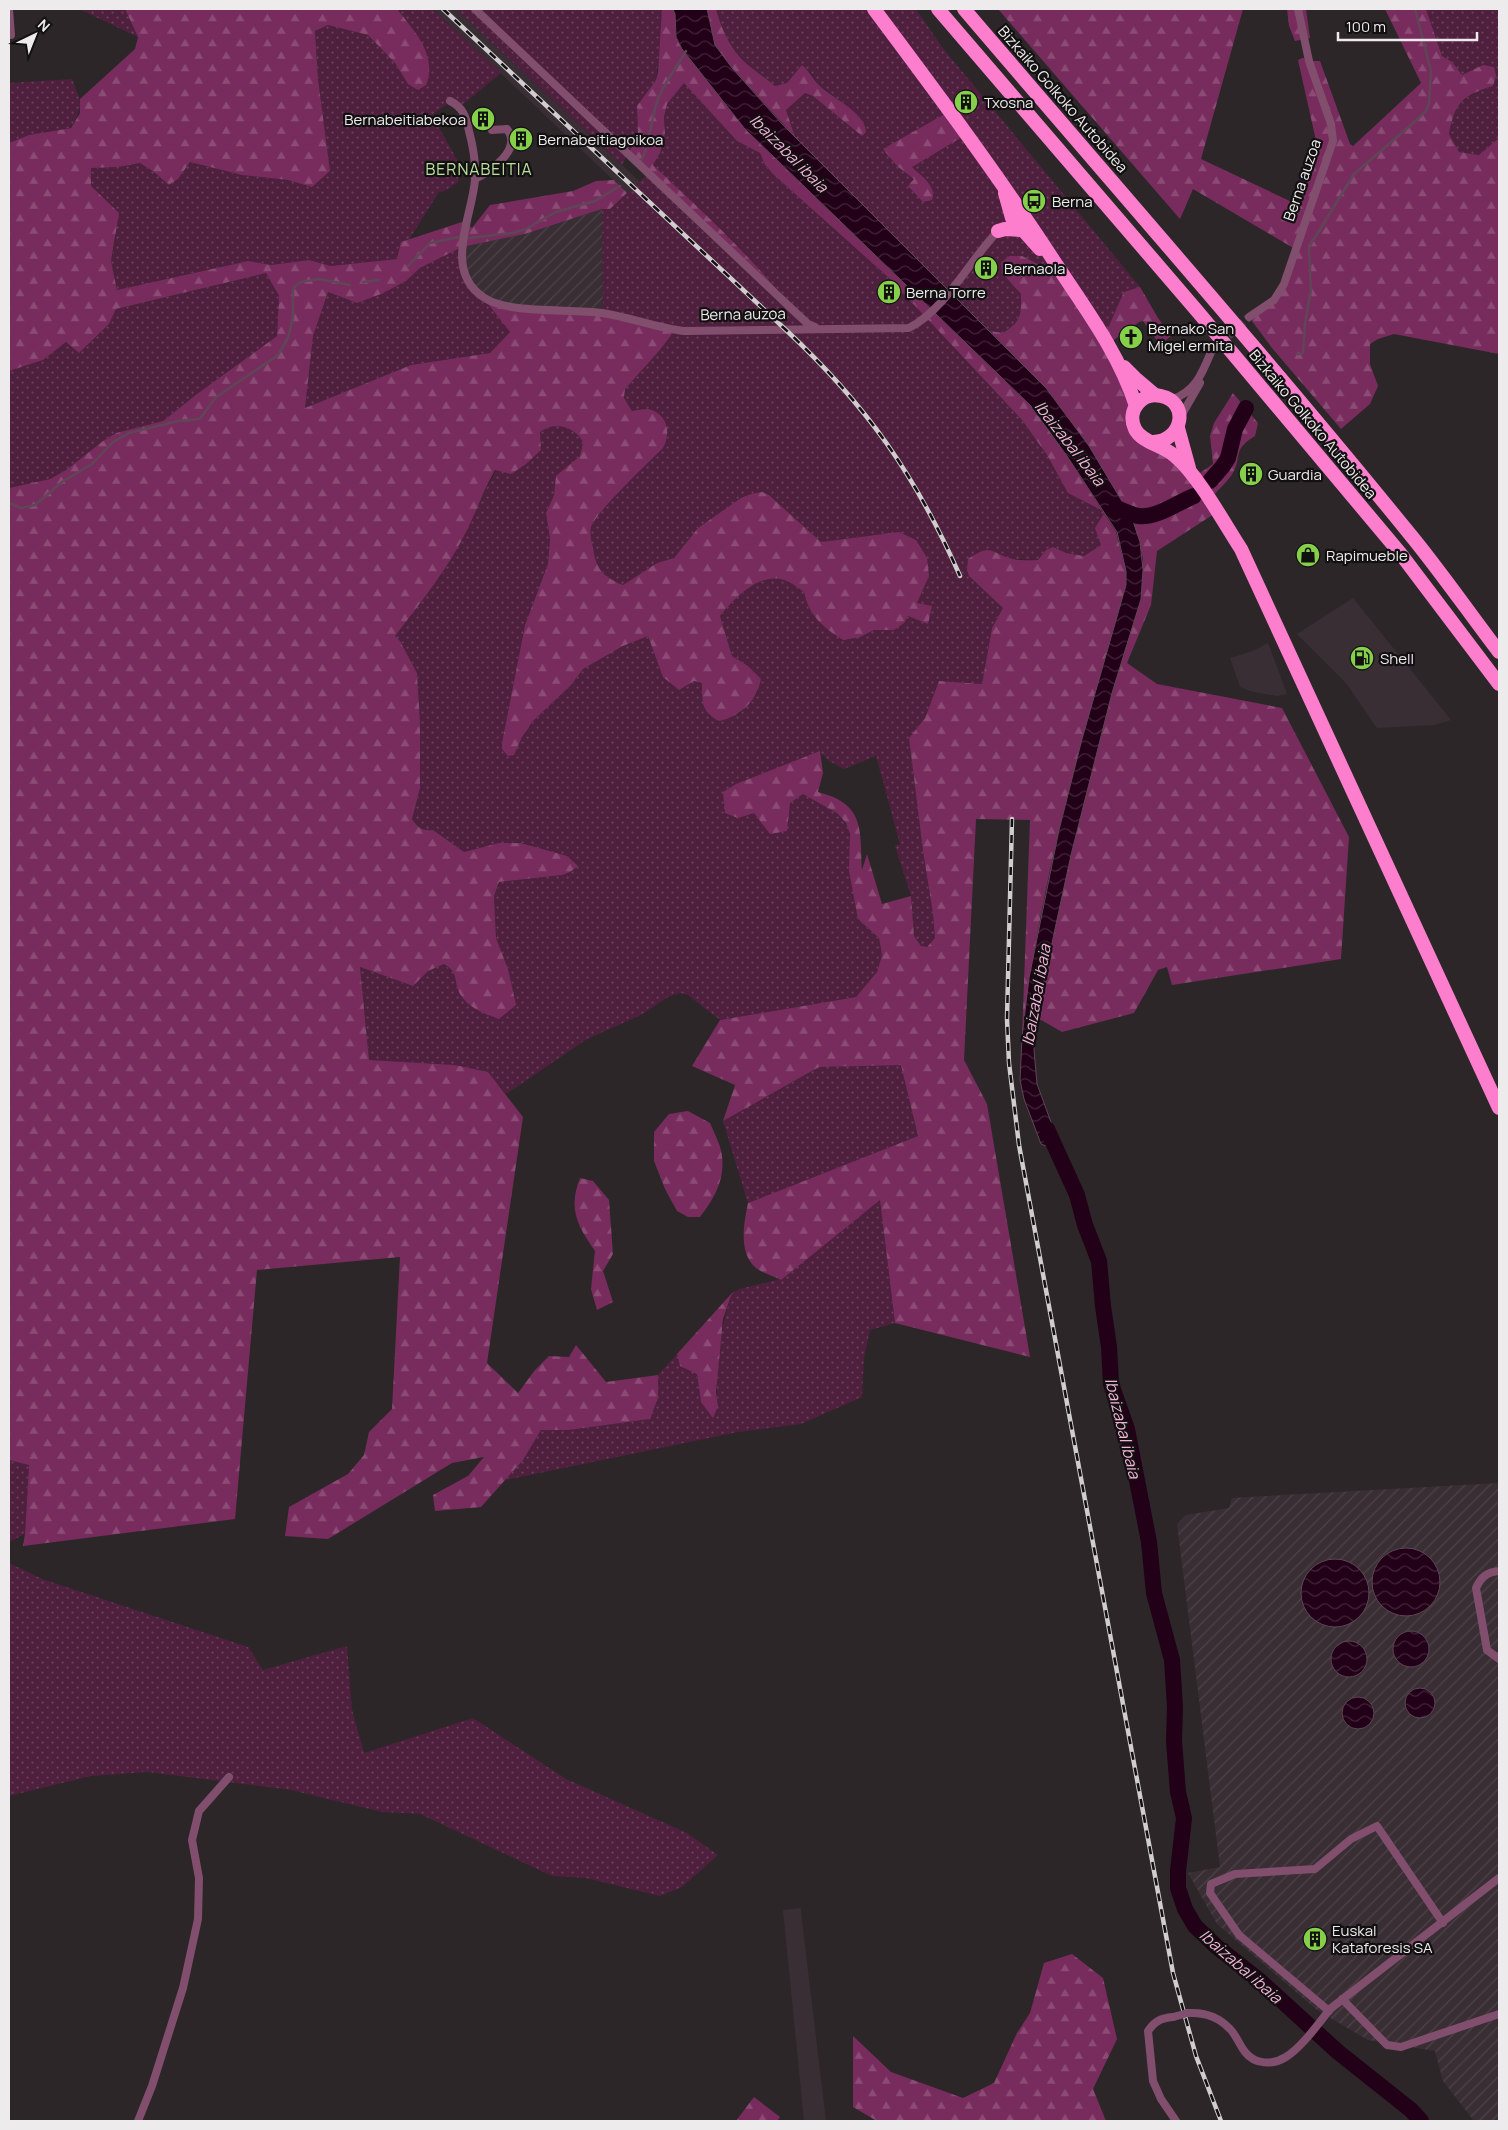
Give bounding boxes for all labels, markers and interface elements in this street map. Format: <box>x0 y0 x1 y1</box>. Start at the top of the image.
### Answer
north arrow <box>10 10 60 60</box>
scale bar <box>1338 10 1477 42</box>
text: N <box>34 15 54 36</box>
text: 100 m <box>1346 16 1386 37</box>
street label: Bizkaiko Golkoko Autobidea <box>993 21 1133 177</box>
building icon: Txosna <box>953 89 979 115</box>
place label: Txosna <box>984 92 1033 113</box>
building icon: Bernabeitiabekoa <box>470 106 496 132</box>
place label: Bernabeitiabekoa <box>344 109 466 130</box>
water label: Ibaizabal ibaia <box>745 109 834 198</box>
building icon: Bernabeitiagoikoa <box>508 126 534 152</box>
place label: Bernabeitiagoikoa <box>538 129 663 150</box>
street label: Berna auzoa <box>1278 136 1326 224</box>
district label: BERNABEITIA <box>425 158 533 180</box>
bus stop icon: Berna <box>1021 188 1047 214</box>
place label: Berna <box>1052 191 1093 212</box>
building icon: Bernaola <box>973 255 999 281</box>
place label: Bernaola <box>1004 258 1065 279</box>
building icon: Berna Torre <box>876 279 902 305</box>
place label: Berna Torre <box>906 282 986 303</box>
street label: Berna auzoa <box>700 303 786 325</box>
place label: Bernako San Migel ermita <box>1148 318 1234 356</box>
church icon: Bernako San Migel ermita <box>1118 324 1144 350</box>
street label: Bizkaiko Golkoko Autobidea <box>1244 345 1382 503</box>
water label: Ibaizabal ibaia <box>1030 396 1111 491</box>
building icon: Guardia <box>1238 461 1264 487</box>
place label: Guardia <box>1268 464 1322 485</box>
shop icon: Rapimueble <box>1295 542 1321 568</box>
place label: Rapimueble <box>1326 545 1408 566</box>
fuel station icon: Shell <box>1349 645 1375 671</box>
place label: Shell <box>1380 648 1414 669</box>
water label: Ibaizabal ibaia <box>1016 941 1056 1047</box>
water label: Ibaizabal ibaia <box>1100 1375 1146 1482</box>
place label: Euskal Kataforesis SA <box>1332 1920 1433 1958</box>
water label: Ibaizabal ibaia <box>1195 1924 1288 2009</box>
building icon: Euskal Kataforesis SA <box>1302 1926 1328 1952</box>

